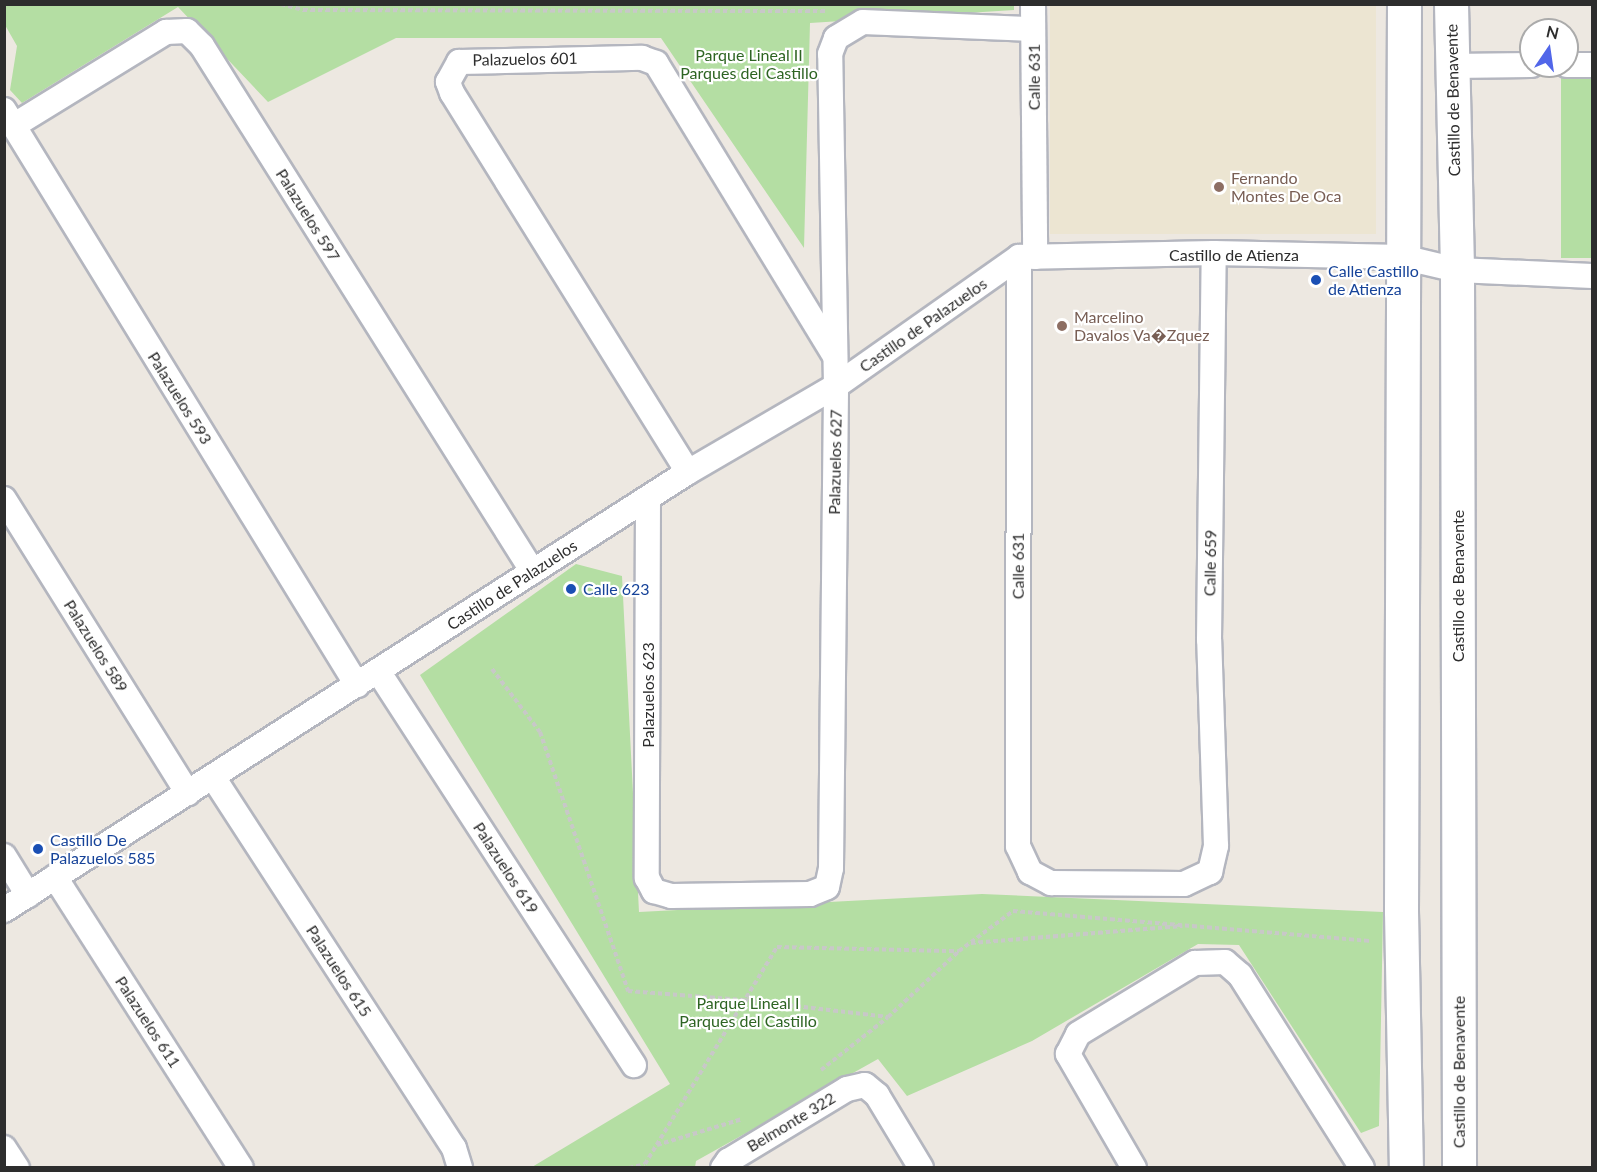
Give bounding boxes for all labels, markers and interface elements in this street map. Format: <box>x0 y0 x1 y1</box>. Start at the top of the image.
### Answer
north arrow <box>1519 18 1579 78</box>
text: N <box>1545 21 1561 43</box>
street label: Castillo de Benavente <box>1442 24 1464 176</box>
street label: Calle 631 <box>1024 44 1044 110</box>
park label: Parque Lineal II Parques del Castillo <box>680 45 818 83</box>
street label: Palazuelos 601 <box>472 48 578 70</box>
street label: Palazuelos 597 <box>272 165 344 265</box>
place label: Fernando Montes De Oca <box>1231 168 1342 206</box>
marker: Fernando Montes De Oca <box>1212 180 1226 194</box>
street label: Castillo de Atienza <box>1169 245 1299 265</box>
place label: Calle Castillo de Atienza <box>1328 261 1419 299</box>
marker: Calle Castillo de Atienza <box>1309 273 1323 287</box>
street label: Castillo de Palazuelos <box>856 274 990 376</box>
place label: Marcelino Davalos Va�Zquez <box>1074 307 1210 345</box>
marker: Marcelino Davalos Va�Zquez <box>1055 319 1069 333</box>
street label: Palazuelos 593 <box>144 348 216 448</box>
street label: Palazuelos 627 <box>824 409 846 515</box>
street label: Castillo de Benavente <box>1448 510 1468 662</box>
street label: Calle 659 <box>1200 530 1220 596</box>
street label: Calle 631 <box>1008 533 1028 599</box>
street label: Castillo de Palazuelos <box>443 536 581 634</box>
place label: Calle 623 <box>583 579 650 599</box>
marker: Calle 623 <box>564 582 578 596</box>
street label: Palazuelos 589 <box>60 596 132 696</box>
street label: Palazuelos 623 <box>638 642 658 748</box>
street label: Palazuelos 619 <box>469 819 543 917</box>
place label: Castillo De Palazuelos 585 <box>50 830 155 868</box>
marker: Castillo De Palazuelos 585 <box>31 842 45 856</box>
street label: Palazuelos 615 <box>302 922 376 1020</box>
street label: Palazuelos 611 <box>111 973 185 1071</box>
park label: Parque Lineal I Parques del Castillo <box>679 993 817 1031</box>
street label: Castillo de Benavente <box>1449 996 1469 1148</box>
street label: Belmonte 322 <box>743 1088 839 1156</box>

